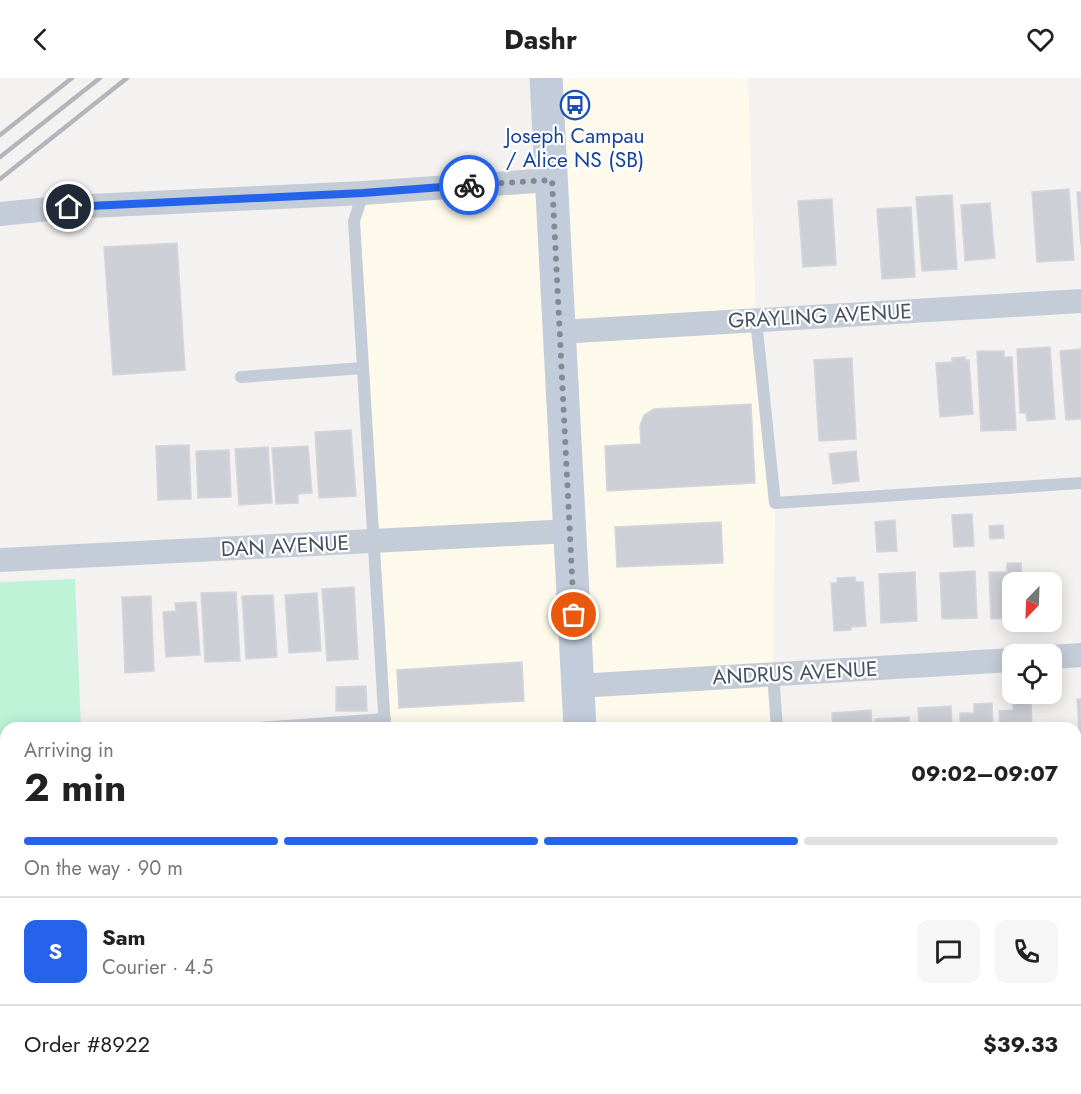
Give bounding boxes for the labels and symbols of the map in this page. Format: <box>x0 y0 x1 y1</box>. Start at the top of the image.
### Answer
bus stop icon: Joseph Campau / Alice NS (SB) <box>559 89 591 121</box>
place label: Joseph Campau / Alice NS (SB) <box>502 121 645 175</box>
courier <box>439 155 499 215</box>
pin <box>43 181 94 232</box>
street label: GRAYLING AVENUE <box>727 296 913 336</box>
street label: DAN AVENUE <box>220 528 350 564</box>
north arrow <box>1002 572 1062 632</box>
pin <box>548 589 599 640</box>
street label: ANDRUS AVENUE <box>712 654 878 692</box>

